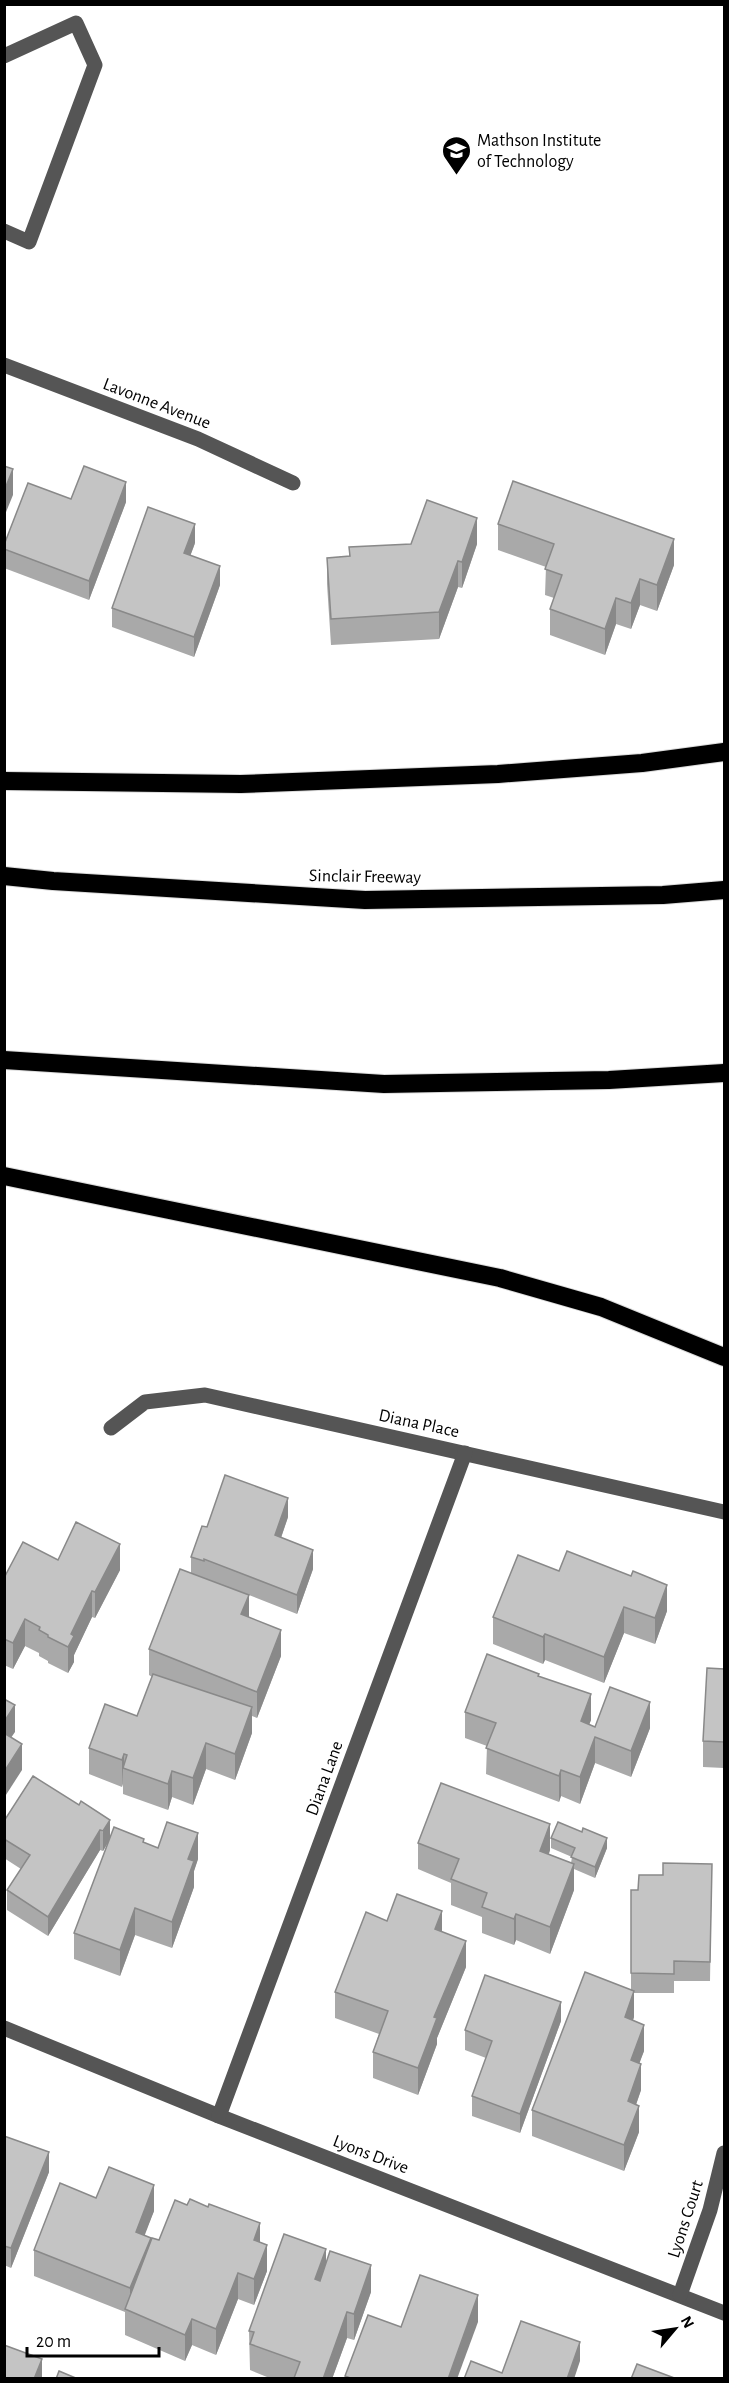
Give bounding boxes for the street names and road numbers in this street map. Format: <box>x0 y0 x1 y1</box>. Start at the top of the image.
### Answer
street label: Lavonne Avenue <box>100 375 213 433</box>
street label: Sinclair Freeway <box>309 867 422 887</box>
street label: Diana Place <box>377 1407 461 1441</box>
street label: Diana Lane <box>303 1739 347 1818</box>
street label: Lyons Drive <box>330 2132 411 2178</box>
street label: Lyons Court <box>665 2178 707 2260</box>

